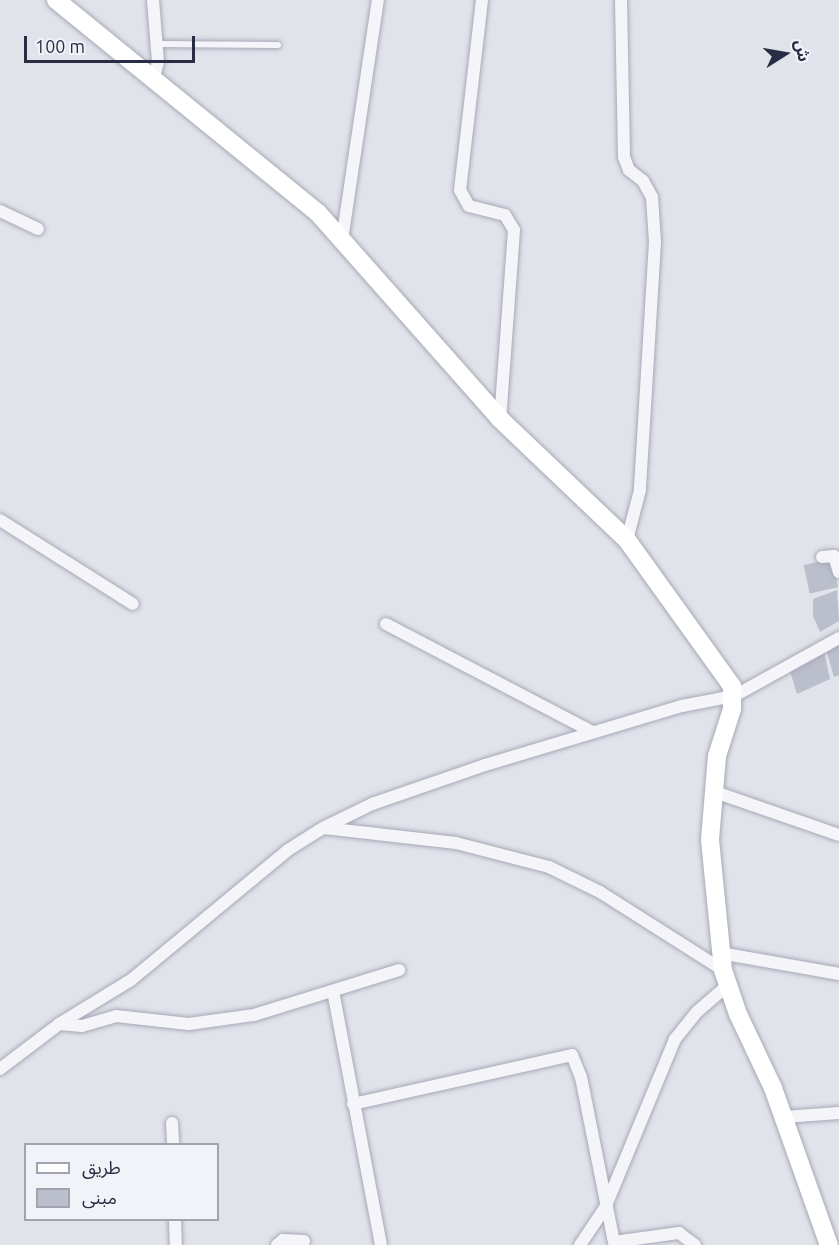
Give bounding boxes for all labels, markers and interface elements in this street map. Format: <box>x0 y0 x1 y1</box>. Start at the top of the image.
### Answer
scale bar <box>27 24 198 62</box>
north arrow <box>755 24 815 84</box>
text: 100 m <box>35 36 85 56</box>
text: ش <box>792 38 814 63</box>
legend <box>24 1143 219 1221</box>
text: طريق <box>82 1157 121 1177</box>
text: مبنى <box>82 1187 117 1207</box>

